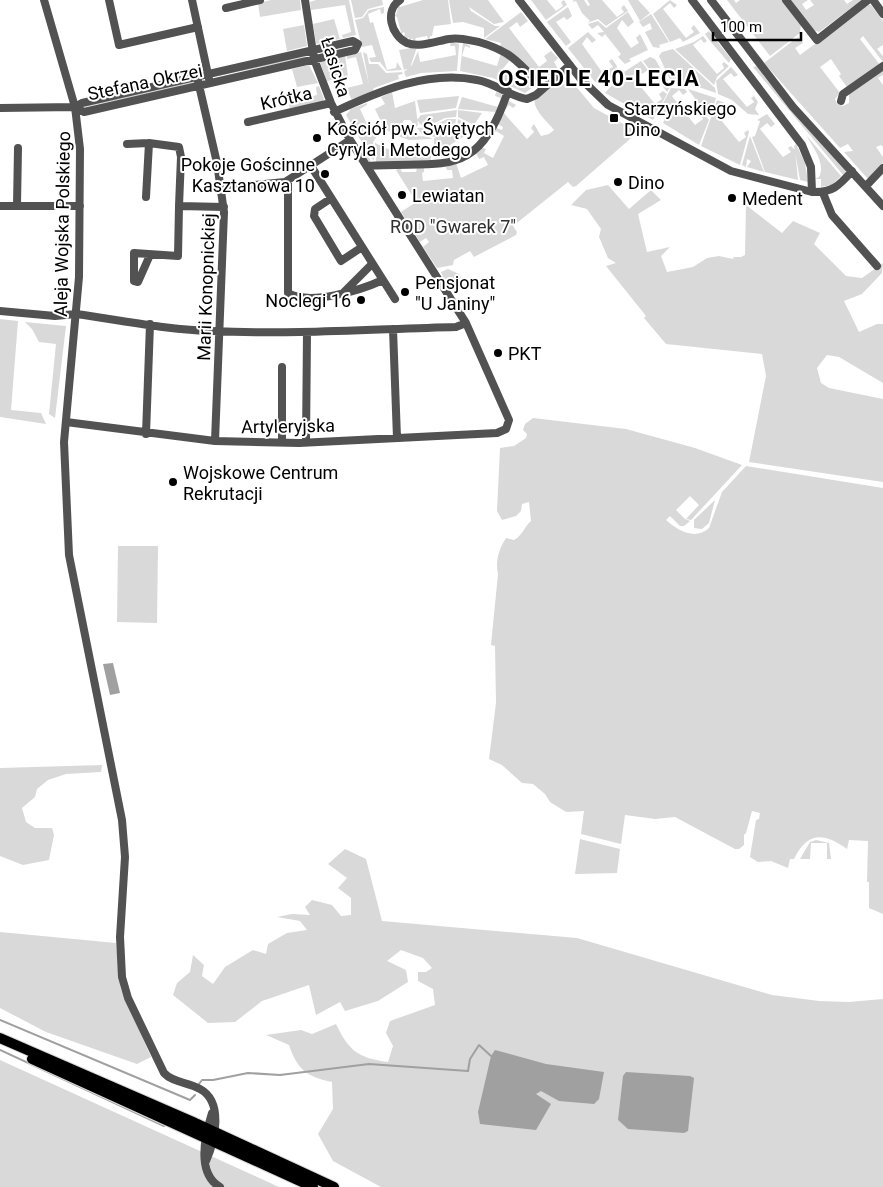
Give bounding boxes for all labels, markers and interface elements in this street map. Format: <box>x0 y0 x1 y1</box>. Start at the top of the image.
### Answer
scale bar <box>713 10 800 42</box>
text: 100 m <box>720 18 762 36</box>
street label: Łasicka <box>317 35 355 99</box>
street label: Stefana Okrzei <box>86 60 204 104</box>
district label: OSIEDLE 40-LECIA <box>498 66 700 91</box>
street label: Krótka <box>258 82 314 114</box>
place label: Starzyńskiego Dino <box>624 98 737 140</box>
marker: Starzyńskiego Dino <box>608 112 620 124</box>
place label: Kościół pw. Świętych Cyryla i Metodego <box>327 118 495 160</box>
street label: Aleja Wojska Polskiego <box>50 131 74 317</box>
marker: Kościół pw. Świętych Cyryla i Metodego <box>311 132 323 144</box>
place label: Pokoje Gościnne Kasztanowa 10 <box>181 154 315 196</box>
marker: Pokoje Gościnne Kasztanowa 10 <box>319 168 331 180</box>
place label: Dino <box>628 172 664 193</box>
marker: Dino <box>612 176 624 188</box>
place label: Lewiatan <box>412 185 485 206</box>
place label: Medent <box>742 188 803 209</box>
marker: Lewiatan <box>396 189 408 201</box>
marker: Medent <box>726 192 738 204</box>
street label: Marii Konopnickiej <box>193 213 219 361</box>
park label: ROD "Gwarek 7" <box>390 216 516 237</box>
place label: Pensjonat "U Janiny" <box>415 272 495 314</box>
marker: Pensjonat "U Janiny" <box>399 286 411 298</box>
place label: Noclegi 16 <box>265 290 351 311</box>
marker: Noclegi 16 <box>355 294 367 306</box>
place label: PKT <box>508 343 542 364</box>
marker: PKT <box>492 347 504 359</box>
street label: Artyleryjska <box>241 415 335 437</box>
place label: Wojskowe Centrum Rekrutacji <box>183 462 338 504</box>
marker: Wojskowe Centrum Rekrutacji <box>167 476 179 488</box>

